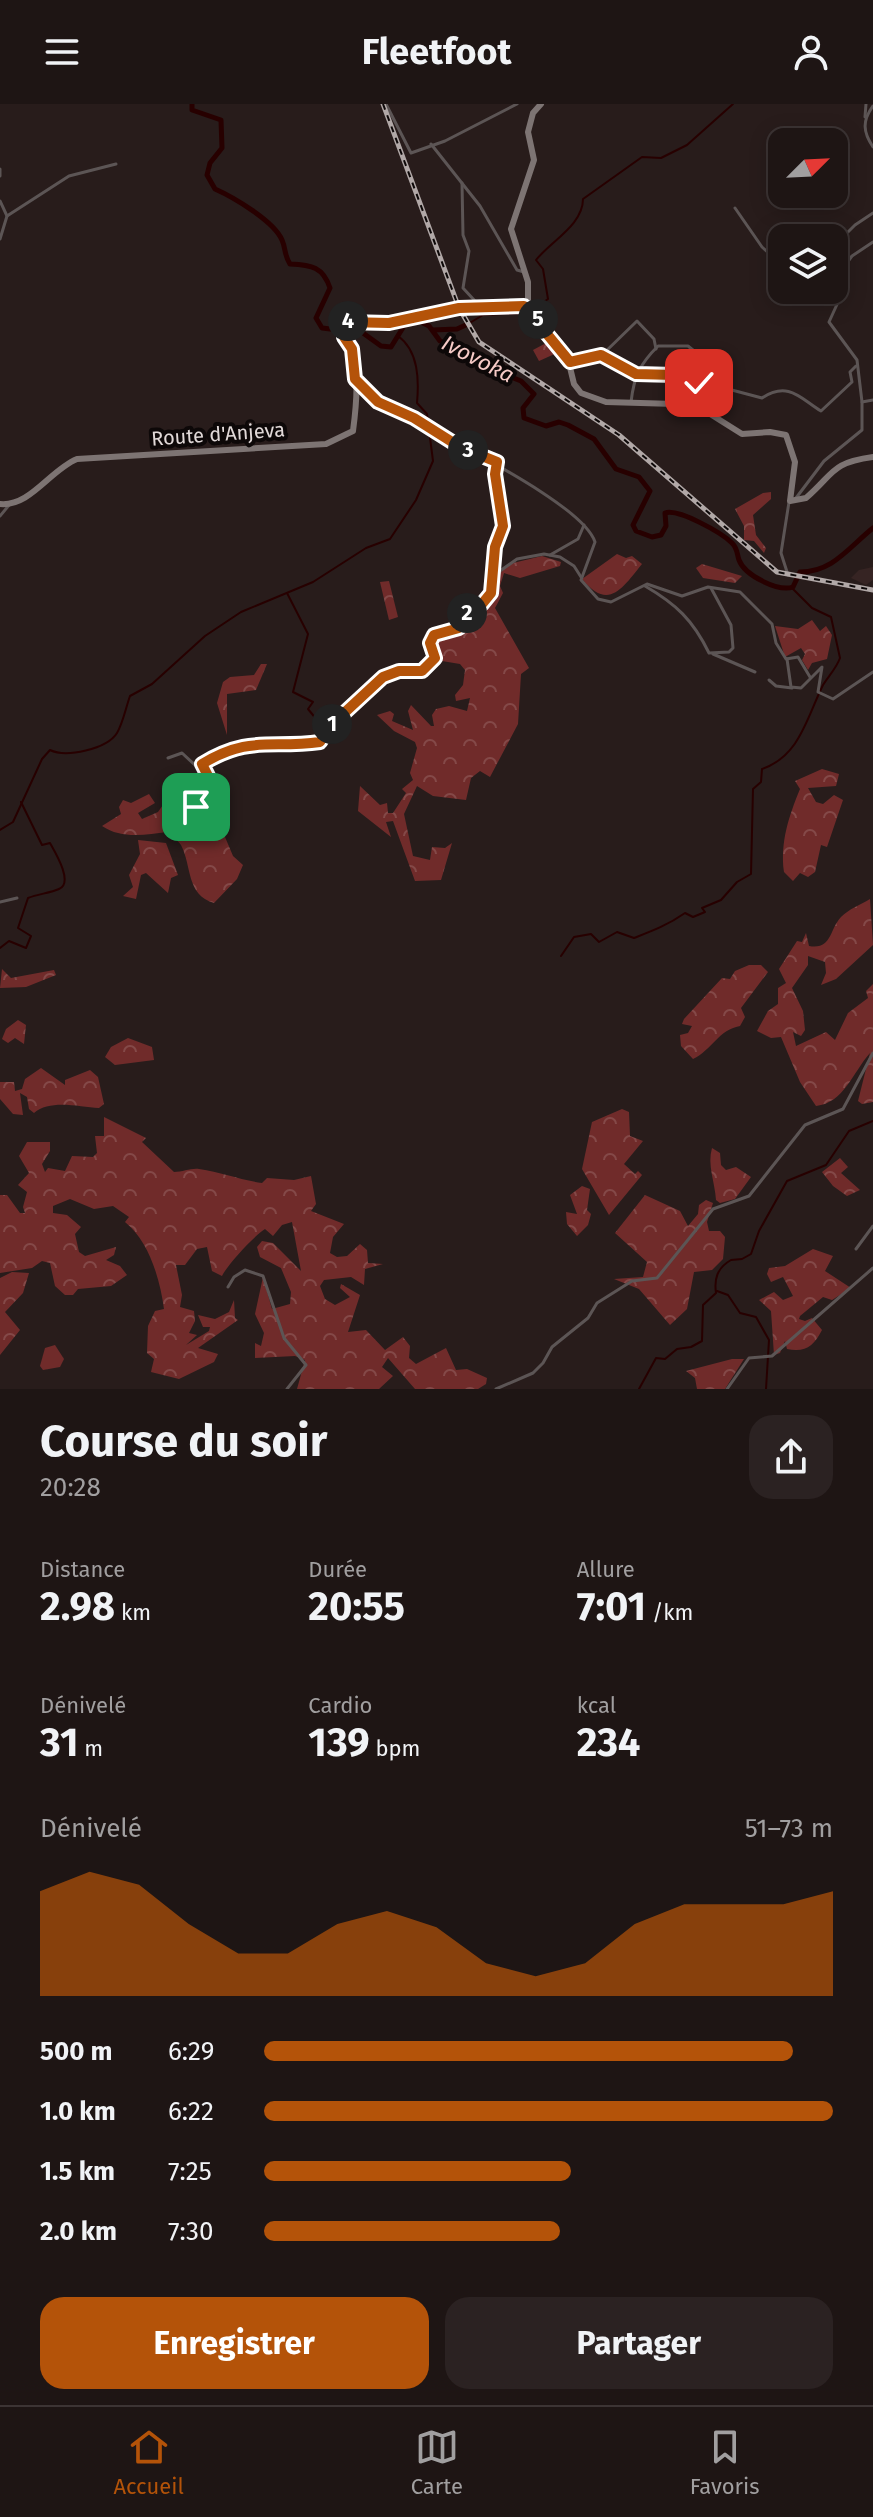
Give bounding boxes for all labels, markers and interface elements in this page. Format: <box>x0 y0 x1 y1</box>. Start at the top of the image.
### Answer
icon: menu <box>40 30 84 74</box>
text: Fleetfoot <box>362 30 511 74</box>
icon: person <box>789 30 833 74</box>
north arrow <box>768 128 848 208</box>
map controls <box>768 128 848 304</box>
button: layers <box>768 224 848 304</box>
pin: 5 <box>518 299 558 339</box>
pin: 4 <box>328 301 368 341</box>
text: 5 <box>532 305 544 332</box>
text: 4 <box>342 307 354 334</box>
water label: Ivovoka <box>437 329 519 389</box>
pin <box>665 349 733 417</box>
icon: check <box>677 361 721 405</box>
street label: Route d'Anjeva <box>150 417 286 451</box>
pin: 3 <box>448 430 488 470</box>
text: 3 <box>462 436 474 463</box>
pin: 2 <box>447 593 487 633</box>
text: 2 <box>461 599 473 626</box>
pin: 1 <box>312 704 352 744</box>
text: 1 <box>327 710 337 737</box>
pin <box>162 773 230 841</box>
icon: arrive <box>174 785 218 829</box>
text: Course du soir <box>40 1415 327 1468</box>
button: share <box>749 1415 833 1499</box>
text: 20:28 <box>40 1472 101 1503</box>
text: Distance <box>40 1556 125 1583</box>
text: Durée <box>308 1556 367 1583</box>
text: Allure <box>577 1556 635 1583</box>
text: 2.98 <box>40 1583 115 1631</box>
text: 20:55 <box>308 1583 405 1631</box>
text: 7:01 <box>577 1583 646 1631</box>
text: km <box>115 1599 151 1626</box>
text: /km <box>646 1599 693 1626</box>
text: Dénivelé <box>40 1692 126 1719</box>
text: Cardio <box>308 1692 372 1719</box>
text: kcal <box>577 1692 616 1719</box>
text: 31 <box>40 1719 78 1767</box>
text: 139 <box>308 1719 370 1767</box>
text: 234 <box>577 1719 640 1767</box>
text: m <box>78 1735 103 1762</box>
text: bpm <box>370 1735 420 1762</box>
text: Dénivelé <box>40 1813 142 1844</box>
text: 51–73 m <box>745 1813 833 1844</box>
text: 500 m <box>40 2036 113 2067</box>
text: 6:29 <box>168 2036 214 2067</box>
text: 1.0 km <box>40 2096 116 2127</box>
text: 6:22 <box>168 2096 214 2127</box>
text: 1.5 km <box>40 2156 115 2187</box>
text: 7:25 <box>168 2156 212 2187</box>
text: 2.0 km <box>40 2216 117 2247</box>
text: 7:30 <box>168 2216 214 2247</box>
button: Enregistrer <box>40 2297 429 2389</box>
button: Partager <box>445 2297 833 2389</box>
tab: Accueil <box>113 2425 184 2500</box>
tab: Carte <box>411 2425 463 2500</box>
tab: Favoris <box>690 2425 760 2500</box>

